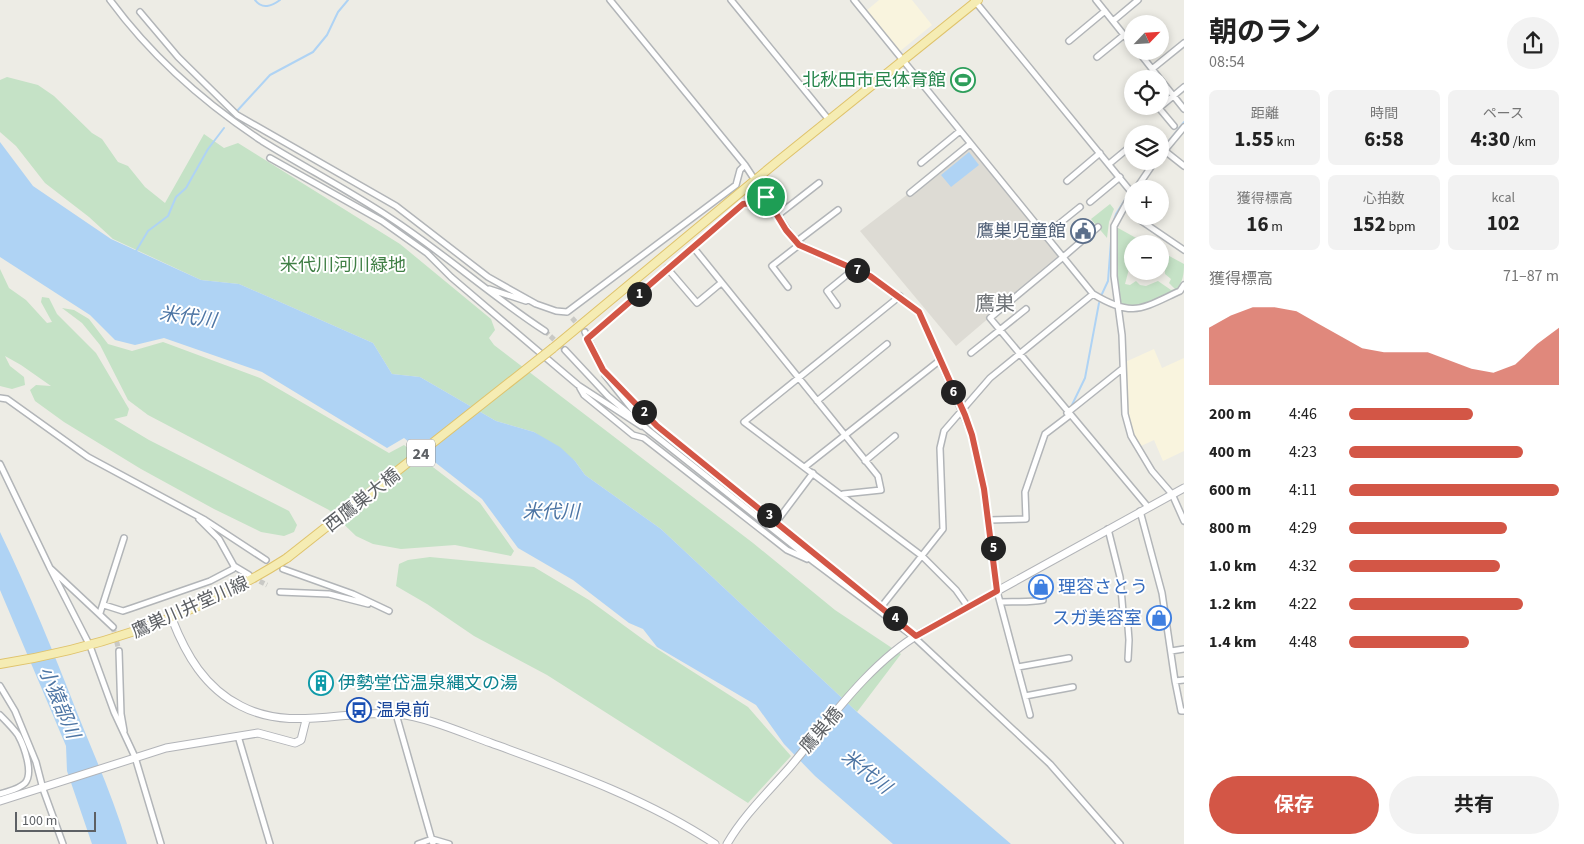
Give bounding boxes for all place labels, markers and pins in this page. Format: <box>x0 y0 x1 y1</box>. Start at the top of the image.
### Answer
sports icon: 北秋田市民体育館 <box>950 67 976 93</box>
place label: 北秋田市民体育館 <box>802 68 946 93</box>
pin <box>745 176 787 218</box>
public building icon: 鷹巣児童館 <box>1070 218 1096 244</box>
place label: 鷹巣児童館 <box>976 219 1066 244</box>
pin: 7 <box>844 258 870 282</box>
pin: 1 <box>626 282 652 306</box>
pin: 6 <box>940 380 966 404</box>
pin: 2 <box>632 400 656 424</box>
pin: 3 <box>756 502 782 528</box>
pin: 5 <box>980 536 1006 560</box>
shop icon: 理容さとう <box>1028 574 1054 600</box>
place label: 理容さとう <box>1058 575 1148 600</box>
shop icon: スガ美容室 <box>1146 605 1172 631</box>
pin: 4 <box>882 606 908 630</box>
place label: スガ美容室 <box>1052 606 1142 631</box>
building icon: 伊勢堂岱温泉縄文の湯 <box>308 670 334 696</box>
place label: 伊勢堂岱温泉縄文の湯 <box>338 671 518 696</box>
bus stop icon: 温泉前 <box>346 697 372 723</box>
place label: 温泉前 <box>376 698 430 723</box>

